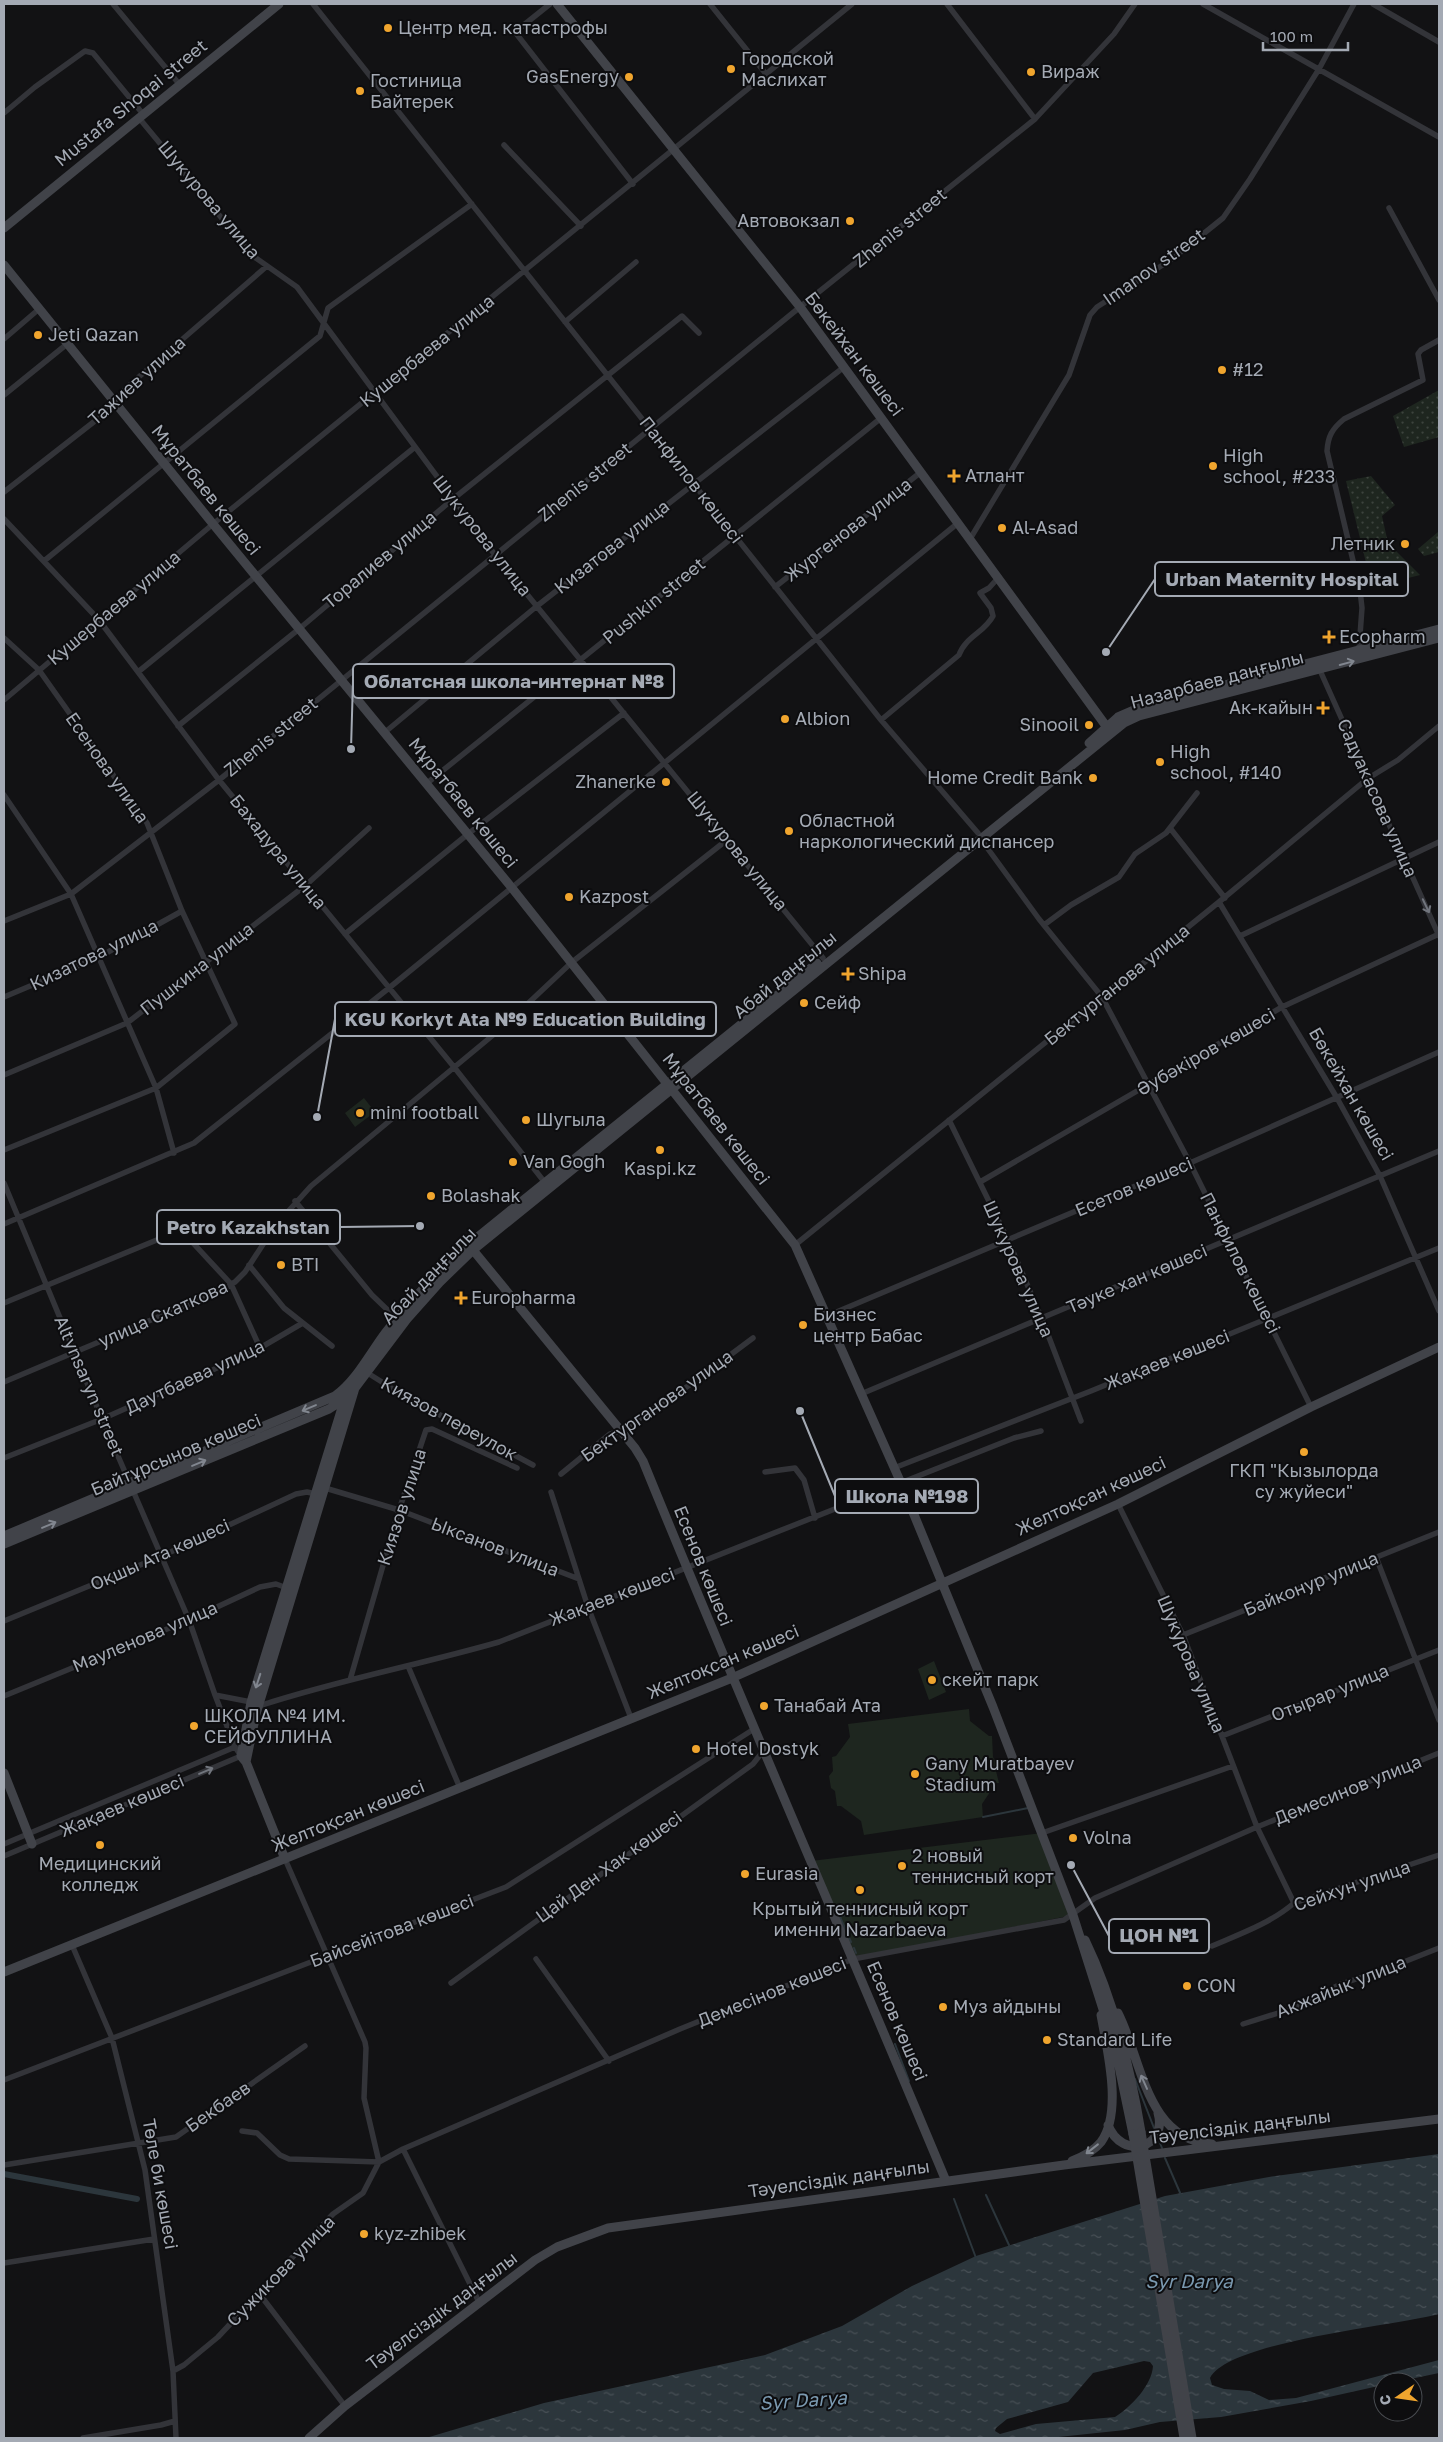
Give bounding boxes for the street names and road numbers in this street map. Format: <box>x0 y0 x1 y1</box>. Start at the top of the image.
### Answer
street label: Mustafa Shoqai street <box>50 34 211 170</box>
street label: Шукурова улица <box>154 136 266 263</box>
street label: Zhenis street <box>848 183 951 272</box>
street label: Imanov street <box>1098 223 1209 309</box>
street label: Бөкейхан көшесі <box>801 287 909 420</box>
street label: Кушербаева улица <box>355 289 498 411</box>
street label: Тажиев улица <box>83 331 189 430</box>
street label: Панфилов көшесі <box>635 411 748 547</box>
street label: Мұратбаев көшесі <box>147 420 266 560</box>
street label: Zhenis street <box>533 437 636 526</box>
street label: Шукурова улица <box>429 470 537 600</box>
street label: Жургенова улица <box>779 473 915 586</box>
street label: Кизатова улица <box>549 494 673 598</box>
street label: Торалиев улица <box>318 506 440 613</box>
street label: Кушербаева улица <box>42 545 184 669</box>
street label: Pushkin street <box>598 552 709 648</box>
street label: Назарбаев даңғылы <box>1128 645 1306 713</box>
street label: Zhenis street <box>219 692 322 781</box>
street label: Есенова улица <box>61 708 154 827</box>
street label: Садуакасова улица <box>1333 715 1423 880</box>
street label: Мұратбаев көшесі <box>404 733 523 873</box>
street label: Шукурова улица <box>683 786 793 915</box>
street label: Бахадура улица <box>226 790 332 913</box>
street label: Кизатова улица <box>26 914 161 995</box>
street label: Пушкина улица <box>135 917 257 1019</box>
street label: Бектурганова улица <box>1039 919 1193 1050</box>
street label: Абай даңғылы <box>728 926 840 1023</box>
street label: Әубәкіров көшесі <box>1132 1003 1279 1100</box>
street label: Бөкейхан көшесі <box>1305 1023 1399 1164</box>
street label: Мұратбаев көшесі <box>658 1048 775 1189</box>
street label: Есетов көшесі <box>1072 1151 1196 1221</box>
street label: Панфилов көшесі <box>1196 1188 1286 1337</box>
street label: Шукурова улица <box>979 1197 1059 1340</box>
street label: Абай даңғылы <box>376 1222 480 1328</box>
street label: Тәуке хан көшесі <box>1063 1239 1210 1318</box>
street label: улица Скаткова <box>94 1275 231 1352</box>
street label: Altynsaryn street <box>50 1312 129 1459</box>
street label: Жақаев көшесі <box>1101 1324 1233 1394</box>
street label: Даутбаева улица <box>121 1334 268 1418</box>
street label: Бектурганова улица <box>576 1344 737 1466</box>
street label: Киязов переулок <box>377 1372 522 1465</box>
street label: Байтұрсынов көшесі <box>87 1408 264 1501</box>
street label: Киязов улица <box>372 1446 430 1568</box>
street label: Желтоқсан көшесі <box>1012 1451 1169 1540</box>
street label: Есенов көшесі <box>670 1502 738 1629</box>
street label: Ыксанов улица <box>428 1512 562 1581</box>
street label: Оқшы Ата көшесі <box>86 1513 233 1595</box>
street label: Байконур улица <box>1240 1546 1381 1620</box>
street label: Жақаев көшесі <box>545 1562 678 1630</box>
street label: Шукурова улица <box>1153 1591 1231 1736</box>
street label: Мауленова улица <box>69 1596 220 1677</box>
street label: Желтоқсан көшесі <box>643 1619 802 1703</box>
street label: Отырар улица <box>1268 1658 1392 1726</box>
street label: Демесинов улица <box>1271 1750 1424 1829</box>
street label: Жақаев көшесі <box>56 1769 187 1841</box>
street label: Желтоқсан көшесі <box>268 1774 427 1856</box>
street label: Цай Ден Хак көшесі <box>531 1806 686 1927</box>
street label: Сейхун улица <box>1290 1855 1413 1915</box>
street label: Байсейітова көшесі <box>307 1889 477 1971</box>
street label: Акжайык улица <box>1272 1950 1409 2022</box>
street label: Демесінов көшесі <box>694 1951 849 2031</box>
street label: Есенов көшесі <box>863 1957 933 2084</box>
street label: Бекбаев <box>181 2076 254 2136</box>
street label: Тәуелсіздік даңғылы <box>1148 2104 1332 2148</box>
street label: Төле би көшесі <box>139 2117 183 2251</box>
street label: Тәуелсіздік даңғылы <box>747 2154 931 2202</box>
street label: Сужикова улица <box>222 2210 339 2331</box>
street label: Тәуелсіздік даңғылы <box>362 2246 521 2374</box>

